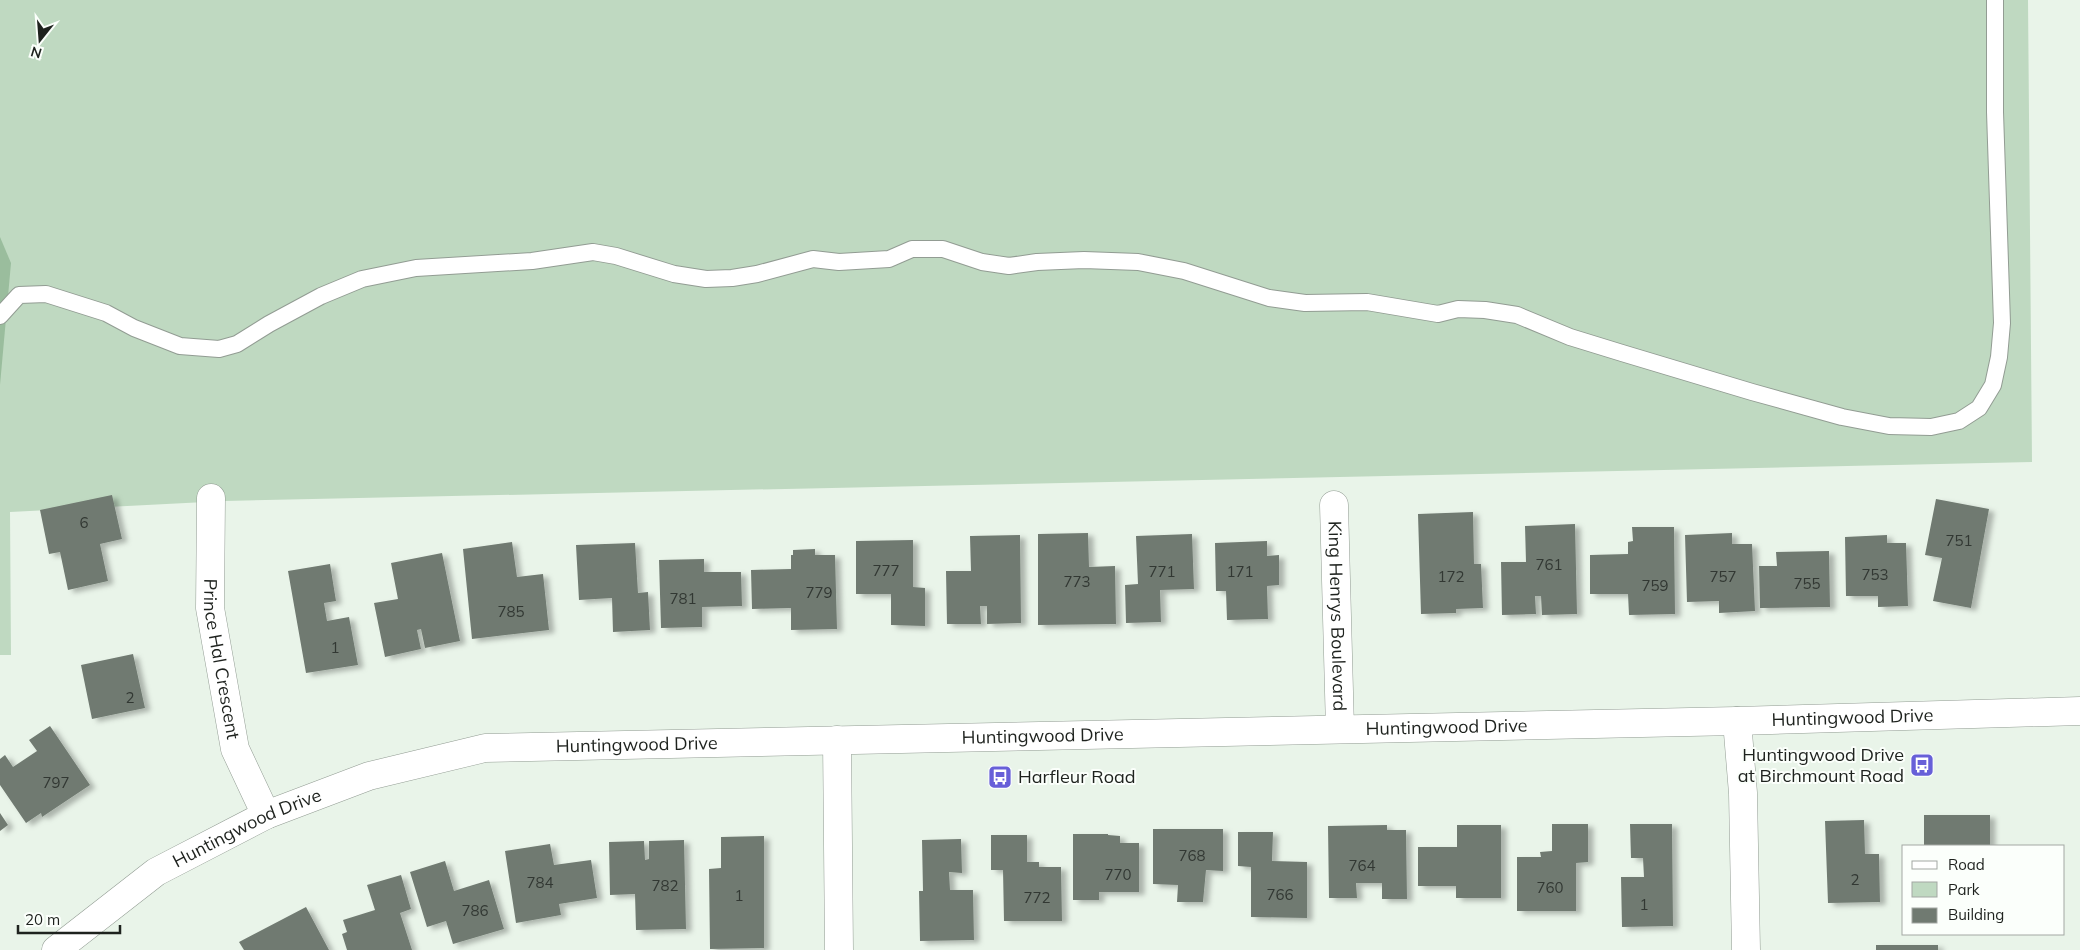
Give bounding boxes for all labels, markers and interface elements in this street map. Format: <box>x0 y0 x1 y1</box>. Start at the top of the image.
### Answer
north arrow <box>15 15 65 65</box>
text: N <box>29 42 44 63</box>
house number: 6 <box>79 513 89 532</box>
street label: King Henrys Boulevard <box>1323 520 1352 711</box>
house number: 751 <box>1945 531 1973 550</box>
house number: 761 <box>1535 555 1563 574</box>
house number: 777 <box>872 561 900 580</box>
house number: 771 <box>1148 562 1176 581</box>
house number: 171 <box>1226 562 1254 581</box>
house number: 753 <box>1861 565 1889 584</box>
house number: 172 <box>1437 567 1465 586</box>
house number: 757 <box>1709 567 1737 586</box>
house number: 773 <box>1063 572 1091 591</box>
house number: 755 <box>1793 574 1821 593</box>
house number: 759 <box>1641 576 1669 595</box>
street label: Prince Hal Crescent <box>199 579 245 741</box>
house number: 779 <box>805 583 833 602</box>
house number: 781 <box>669 589 697 608</box>
house number: 785 <box>497 602 525 621</box>
house number: 1 <box>330 638 340 657</box>
house number: 2 <box>125 688 135 707</box>
street label: Huntingwood Drive <box>1771 703 1934 731</box>
street label: Huntingwood Drive <box>1365 714 1528 740</box>
street label: Huntingwood Drive <box>961 722 1124 749</box>
street label: Huntingwood Drive <box>556 731 718 757</box>
place label: Huntingwood Drive at Birchmount Road <box>1738 743 1904 787</box>
bus stop icon: Huntingwood Drive at Birchmount Road <box>1909 752 1935 778</box>
bus stop icon: Harfleur Road <box>987 764 1013 790</box>
place label: Harfleur Road <box>1018 765 1136 788</box>
house number: 797 <box>42 773 70 792</box>
street label: Huntingwood Drive <box>168 783 324 872</box>
legend <box>1902 845 2065 935</box>
house number: 768 <box>1178 846 1206 865</box>
text: Road <box>1948 855 1985 874</box>
house number: 764 <box>1348 856 1376 875</box>
house number: 770 <box>1104 865 1132 884</box>
house number: 2 <box>1850 870 1860 889</box>
house number: 784 <box>526 873 554 892</box>
house number: 782 <box>651 876 679 895</box>
house number: 760 <box>1536 878 1564 897</box>
text: Park <box>1948 880 1980 899</box>
house number: 766 <box>1266 885 1294 904</box>
house number: 1 <box>734 886 744 905</box>
house number: 772 <box>1023 888 1051 907</box>
house number: 1 <box>1639 895 1649 914</box>
house number: 786 <box>461 901 489 920</box>
scale bar <box>18 902 120 934</box>
text: Building <box>1948 905 2004 924</box>
text: 20 m <box>25 910 60 929</box>

